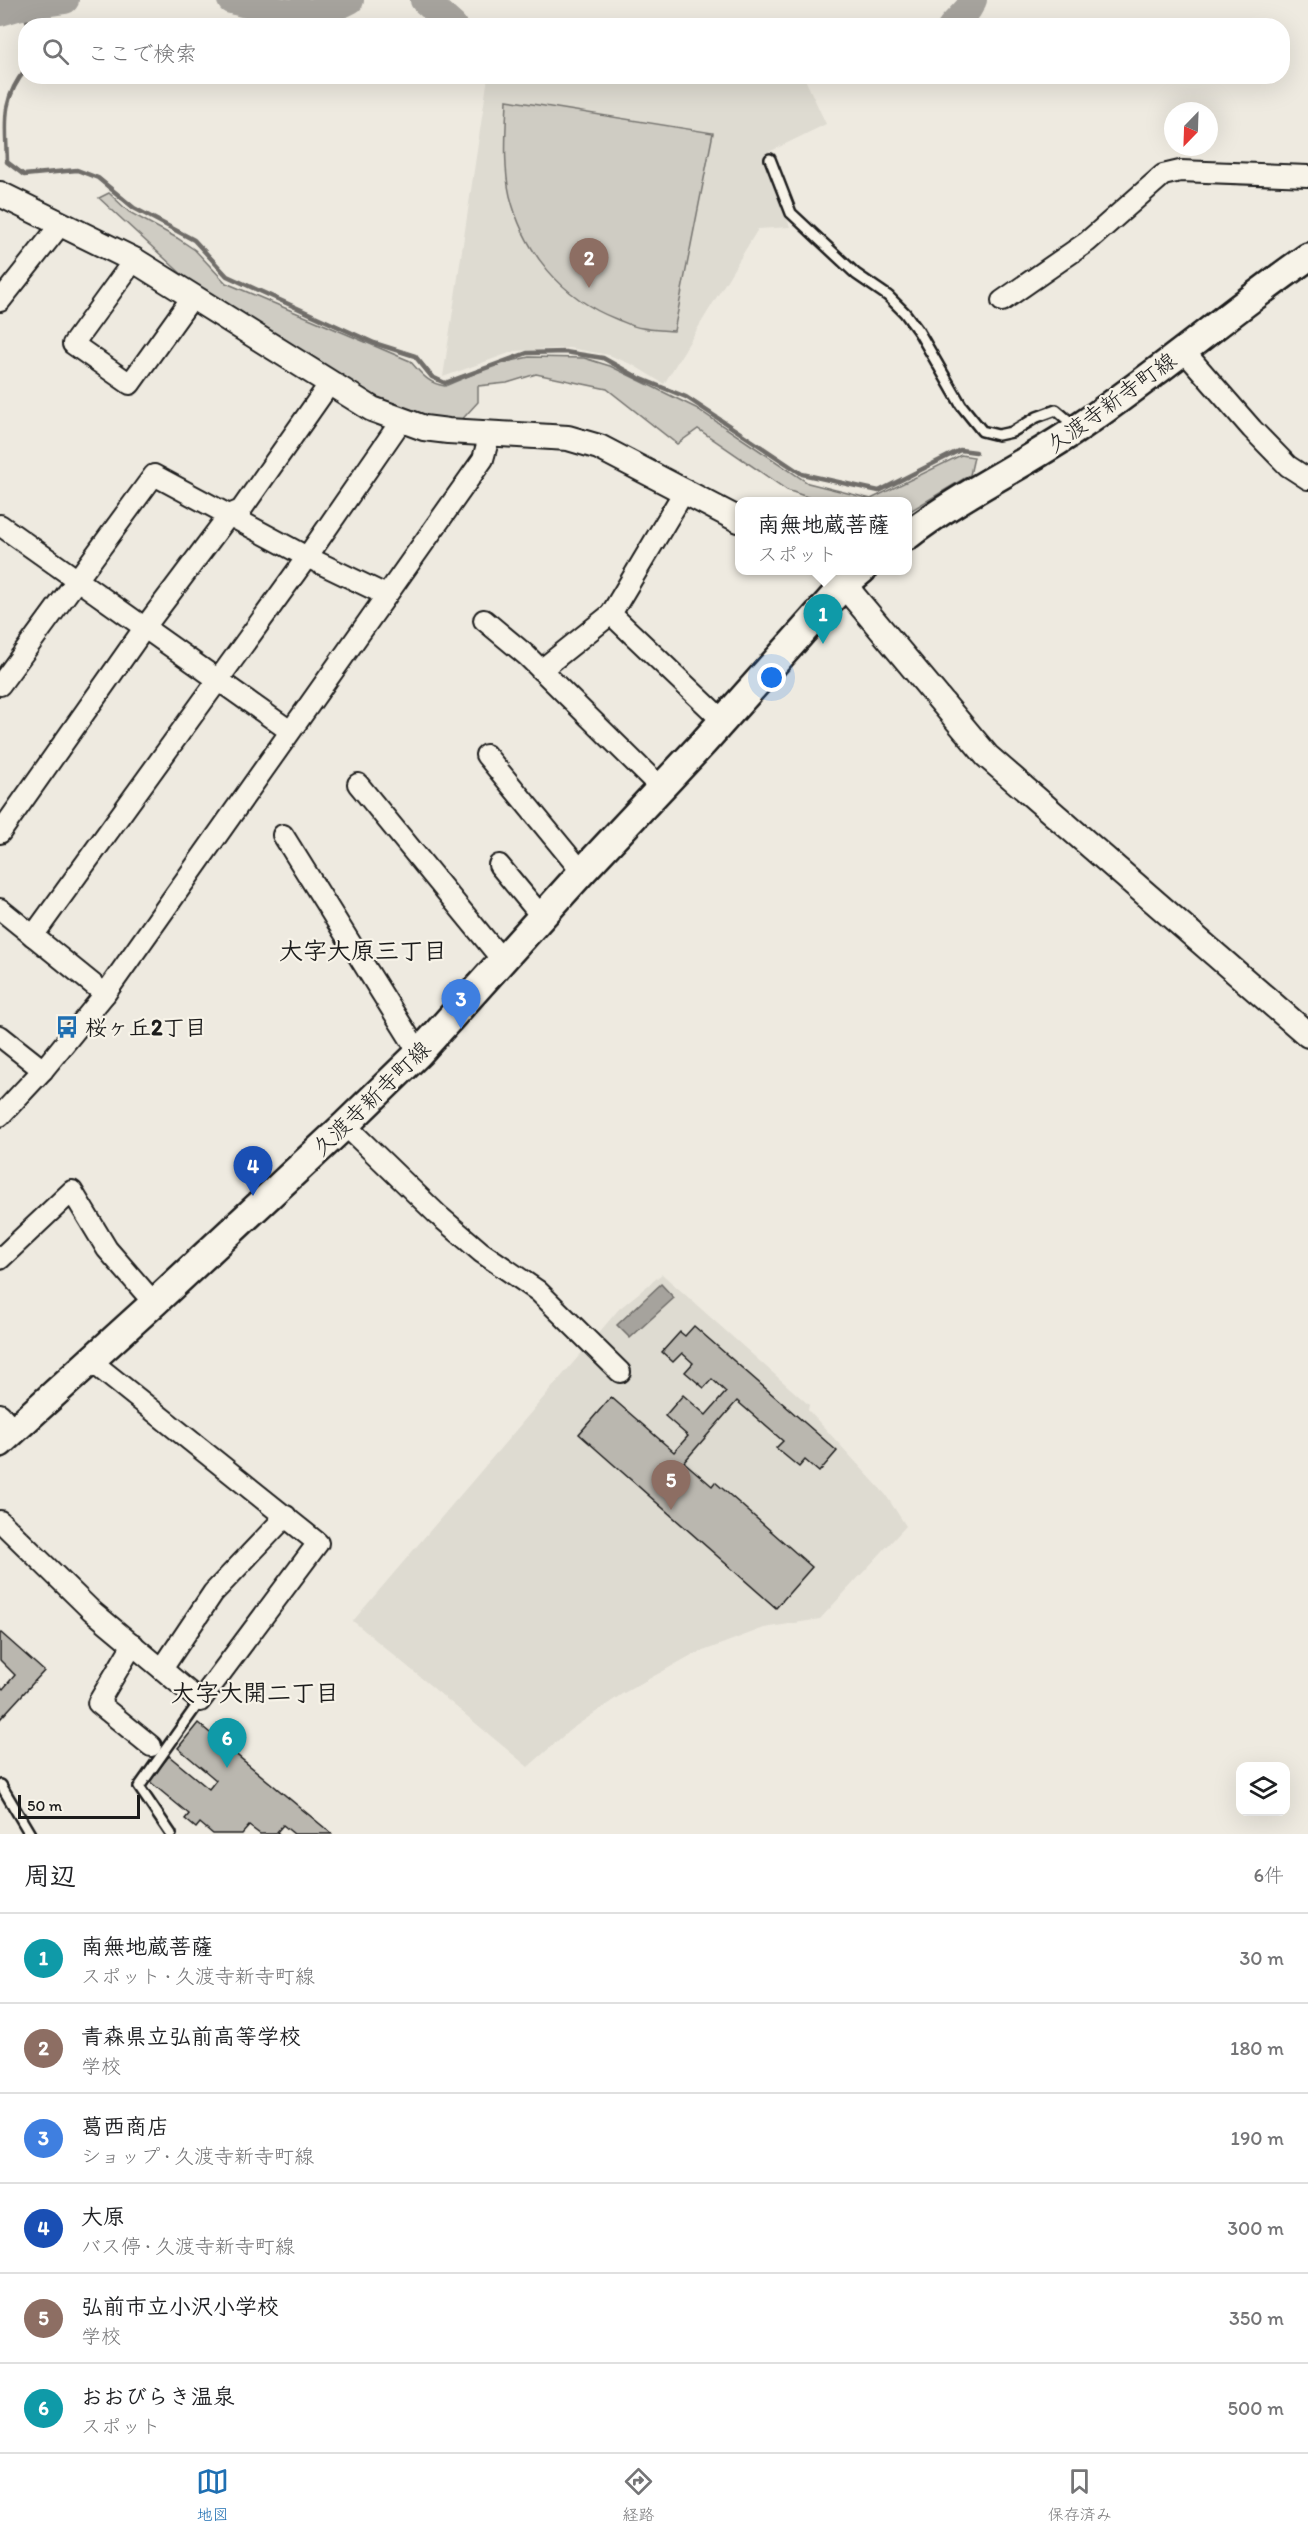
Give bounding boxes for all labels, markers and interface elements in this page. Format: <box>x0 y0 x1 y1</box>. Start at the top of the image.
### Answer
search box <box>18 18 1290 84</box>
icon: search <box>39 35 72 68</box>
text: ここで検索 <box>87 40 197 67</box>
north arrow <box>1164 102 1218 156</box>
pin: 2 <box>570 238 608 288</box>
street label: 久渡寺新寺町線 <box>1041 346 1182 459</box>
popup <box>735 497 912 575</box>
text: 南無地蔵菩薩 <box>757 511 890 538</box>
text: スポット <box>757 542 837 566</box>
pin: 1 <box>804 594 842 644</box>
your location <box>757 663 786 692</box>
district label: 大字大原三丁目 <box>279 936 447 965</box>
pin: 3 <box>442 980 480 1029</box>
bus stop icon: 桜ヶ丘2丁目 <box>54 1014 80 1040</box>
place label: 桜ヶ丘2丁目 <box>85 1014 207 1041</box>
street label: 久渡寺新寺町線 <box>307 1035 436 1162</box>
pin: 4 <box>234 1146 272 1196</box>
pin: 5 <box>652 1460 690 1510</box>
district label: 大字大開二丁目 <box>171 1678 339 1707</box>
pin: 6 <box>208 1718 246 1768</box>
map controls <box>1236 1762 1290 1816</box>
button: layers <box>1236 1762 1290 1816</box>
scale bar <box>18 1792 140 1820</box>
text: 50 m <box>27 1796 62 1815</box>
text: 周辺 <box>24 1860 76 1892</box>
text: 6件 <box>1253 1863 1284 1887</box>
text: 南無地蔵菩薩 <box>81 1933 213 1960</box>
text: 1 <box>39 1946 48 1970</box>
text: 30 m <box>1239 1946 1284 1970</box>
text: スポット · 久渡寺新寺町線 <box>81 1964 315 1988</box>
text: 青森県立弘前高等学校 <box>81 2023 301 2050</box>
text: 2 <box>38 2036 49 2060</box>
text: 180 m <box>1230 2036 1284 2060</box>
text: 学校 <box>81 2054 121 2078</box>
text: 葛西商店 <box>81 2113 169 2140</box>
text: 3 <box>38 2126 49 2150</box>
text: 190 m <box>1231 2126 1284 2150</box>
text: ショップ · 久渡寺新寺町線 <box>81 2144 314 2168</box>
text: 大原 <box>81 2203 125 2230</box>
text: 4 <box>37 2216 50 2240</box>
text: 300 m <box>1227 2216 1284 2240</box>
text: バス停 · 久渡寺新寺町線 <box>81 2234 295 2258</box>
text: 弘前市立小沢小学校 <box>81 2293 279 2320</box>
text: 5 <box>38 2306 49 2330</box>
text: 350 m <box>1229 2306 1284 2330</box>
text: 学校 <box>81 2324 121 2348</box>
text: おおびらき温泉 <box>81 2383 235 2410</box>
text: 6 <box>38 2396 49 2420</box>
text: 500 m <box>1228 2396 1284 2420</box>
text: スポット <box>81 2414 161 2438</box>
tab: 地図 <box>196 2465 229 2525</box>
tab: 経路 <box>622 2465 655 2525</box>
tab: 保存済み <box>1048 2465 1112 2525</box>

